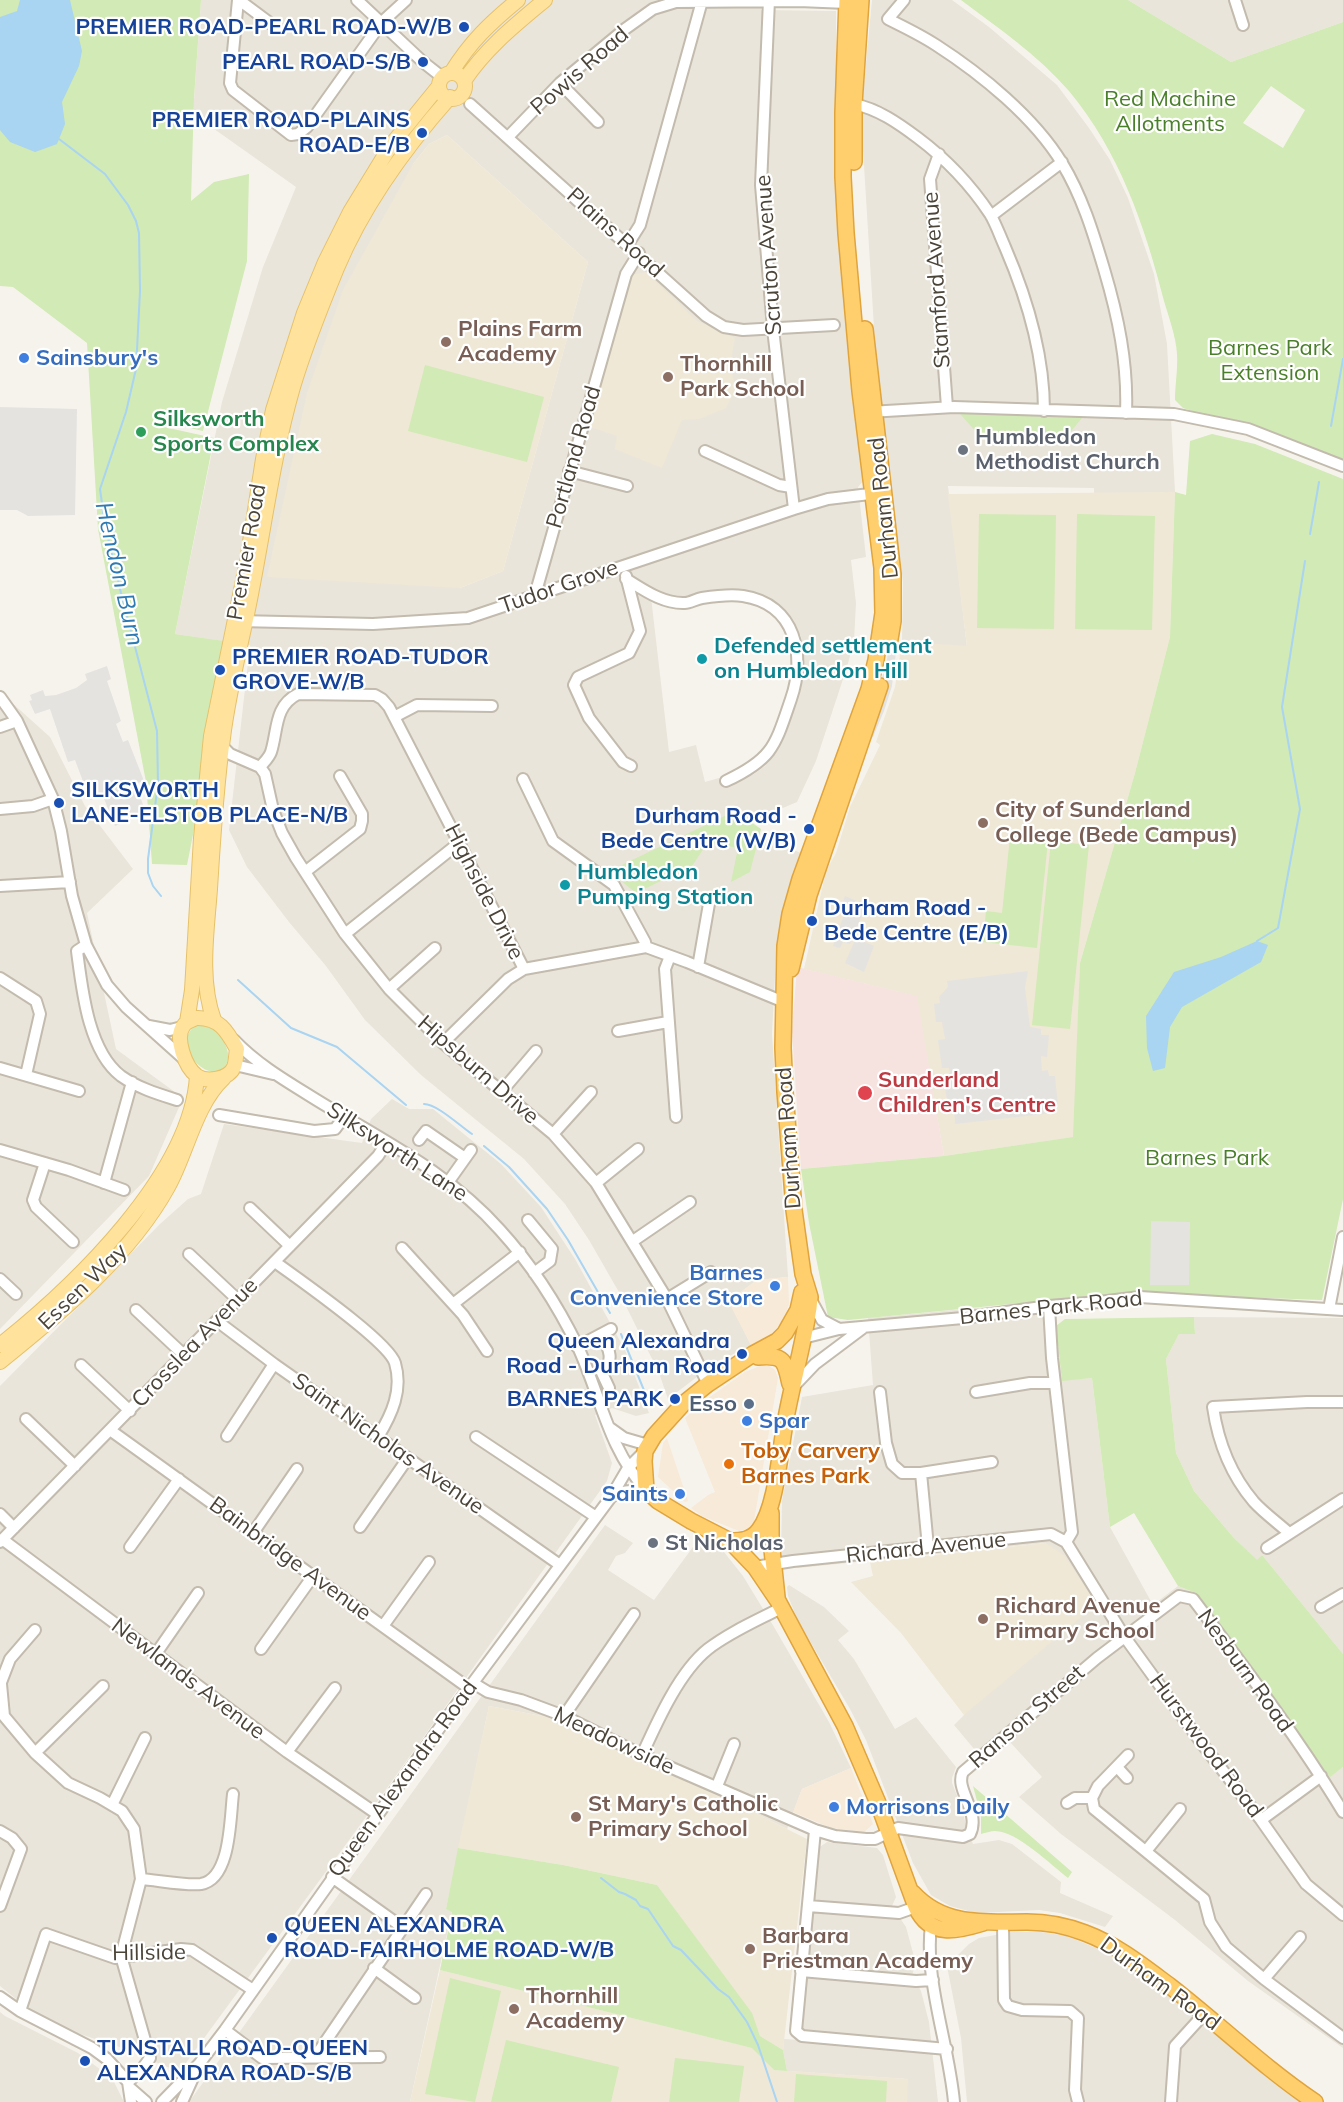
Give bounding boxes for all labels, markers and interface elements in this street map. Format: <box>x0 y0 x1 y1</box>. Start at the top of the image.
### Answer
place label: PREMIER ROAD-PEARL ROAD-W/B <box>75 14 452 40</box>
marker: PREMIER ROAD-PEARL ROAD-W/B <box>457 20 471 34</box>
street label: Powis Road <box>526 21 634 121</box>
place label: PEARL ROAD-S/B <box>222 49 411 75</box>
marker: PEARL ROAD-S/B <box>416 55 430 69</box>
park label: Red Machine Allotments <box>1104 86 1236 138</box>
place label: PREMIER ROAD-PLAINS ROAD-E/B <box>151 107 410 158</box>
marker: PREMIER ROAD-PLAINS ROAD-E/B <box>415 126 429 140</box>
street label: Scruton Avenue <box>750 174 788 336</box>
street label: Plains Road <box>561 183 669 283</box>
street label: Stamford Avenue <box>918 191 956 369</box>
place label: Plains Farm Academy <box>458 316 582 368</box>
marker: Plains Farm Academy <box>439 335 453 349</box>
park label: Barnes Park Extension <box>1208 335 1332 386</box>
place label: Sainsbury's <box>36 345 158 371</box>
marker: Sainsbury's <box>17 351 31 365</box>
place label: Thornhill Park School <box>680 351 805 402</box>
marker: Thornhill Park School <box>661 370 675 384</box>
street label: Portland Road <box>541 383 607 531</box>
place label: Silksworth Sports Complex <box>153 406 319 458</box>
place label: Humbledon Methodist Church <box>975 424 1160 476</box>
marker: Silksworth Sports Complex <box>134 425 148 439</box>
street label: Durham Road <box>863 436 905 580</box>
marker: Humbledon Methodist Church <box>956 443 970 457</box>
street label: Premier Road <box>222 482 272 622</box>
water label: Hendon Burn <box>88 499 150 649</box>
street label: Tudor Grove <box>496 554 622 620</box>
place label: Defended settlement on Humbledon Hill <box>714 633 932 684</box>
place label: PREMIER ROAD-TUDOR GROVE-W/B <box>232 644 489 696</box>
marker: Defended settlement on Humbledon Hill <box>695 652 709 666</box>
marker: PREMIER ROAD-TUDOR GROVE-W/B <box>213 663 227 677</box>
place label: SILKSWORTH LANE-ELSTOB PLACE-N/B <box>71 777 348 828</box>
marker: SILKSWORTH LANE-ELSTOB PLACE-N/B <box>52 796 66 810</box>
place label: City of Sunderland College (Bede Campus) <box>995 797 1238 848</box>
place label: Durham Road - Bede Centre (W/B) <box>601 803 797 854</box>
marker: City of Sunderland College (Bede Campus) <box>976 816 990 830</box>
street label: Highside Drive <box>439 820 529 964</box>
marker: Durham Road - Bede Centre (W/B) <box>802 822 816 836</box>
place label: Humbledon Pumping Station <box>577 859 753 910</box>
marker: Humbledon Pumping Station <box>558 878 572 892</box>
place label: Durham Road - Bede Centre (E/B) <box>824 895 1009 946</box>
marker: Durham Road - Bede Centre (E/B) <box>805 914 819 928</box>
street label: Hipsburn Drive <box>412 1010 544 1130</box>
street label: Durham Road <box>771 1066 807 1210</box>
place label: Sunderland Children's Centre <box>878 1067 1056 1118</box>
marker: Sunderland Children's Centre <box>856 1084 874 1102</box>
street label: Silksworth Lane <box>322 1097 472 1207</box>
park label: Barnes Park <box>1145 1145 1269 1171</box>
street label: Essen Way <box>33 1238 133 1336</box>
place label: Barnes Convenience Store <box>570 1260 763 1312</box>
street label: Crosslea Avenue <box>126 1273 264 1413</box>
marker: Barnes Convenience Store <box>768 1279 782 1293</box>
street label: Barnes Park Road <box>958 1285 1144 1331</box>
place label: Queen Alexandra Road - Durham Road <box>506 1328 730 1380</box>
marker: Queen Alexandra Road - Durham Road <box>735 1347 749 1361</box>
street label: Saint Nicholas Avenue <box>287 1368 489 1520</box>
place label: BARNES PARK <box>507 1386 663 1412</box>
place label: Esso <box>689 1391 737 1417</box>
marker: BARNES PARK <box>668 1392 682 1406</box>
marker: Esso <box>742 1397 756 1411</box>
place label: Spar <box>759 1408 809 1434</box>
marker: Spar <box>740 1414 754 1428</box>
place label: Toby Carvery Barnes Park <box>741 1438 880 1490</box>
marker: Toby Carvery Barnes Park <box>722 1457 736 1471</box>
place label: Saints <box>602 1481 668 1507</box>
marker: Saints <box>673 1487 687 1501</box>
street label: Bainbridge Avenue <box>204 1491 376 1627</box>
street label: Richard Avenue <box>845 1526 1007 1570</box>
place label: St Nicholas <box>665 1530 784 1556</box>
marker: St Nicholas <box>646 1536 660 1550</box>
place label: Richard Avenue Primary School <box>995 1593 1160 1645</box>
street label: Nesburn Road <box>1191 1604 1299 1738</box>
marker: Richard Avenue Primary School <box>976 1612 990 1626</box>
street label: Newlands Avenue <box>106 1613 270 1745</box>
street label: Ranson Street <box>964 1660 1090 1774</box>
street label: Hurstwood Road <box>1143 1669 1269 1823</box>
street label: Queen Alexandra Road <box>323 1675 483 1883</box>
street label: Meadowside <box>550 1702 678 1780</box>
place label: St Mary's Catholic Primary School <box>588 1791 778 1843</box>
place label: Morrisons Daily <box>846 1794 1009 1820</box>
marker: Morrisons Daily <box>827 1800 841 1814</box>
marker: St Mary's Catholic Primary School <box>569 1810 583 1824</box>
place label: QUEEN ALEXANDRA ROAD-FAIRHOLME ROAD-W/B <box>284 1912 614 1964</box>
place label: Barbara Priestman Academy <box>762 1923 973 1975</box>
marker: QUEEN ALEXANDRA ROAD-FAIRHOLME ROAD-W/B <box>265 1931 279 1945</box>
street label: Durham Road <box>1095 1932 1225 2036</box>
street label: Hillside <box>112 1939 186 1967</box>
marker: Barbara Priestman Academy <box>743 1942 757 1956</box>
place label: Thornhill Academy <box>526 1983 624 2035</box>
marker: Thornhill Academy <box>507 2002 521 2016</box>
place label: TUNSTALL ROAD-QUEEN ALEXANDRA ROAD-S/B <box>97 2035 368 2086</box>
marker: TUNSTALL ROAD-QUEEN ALEXANDRA ROAD-S/B <box>78 2054 92 2068</box>

